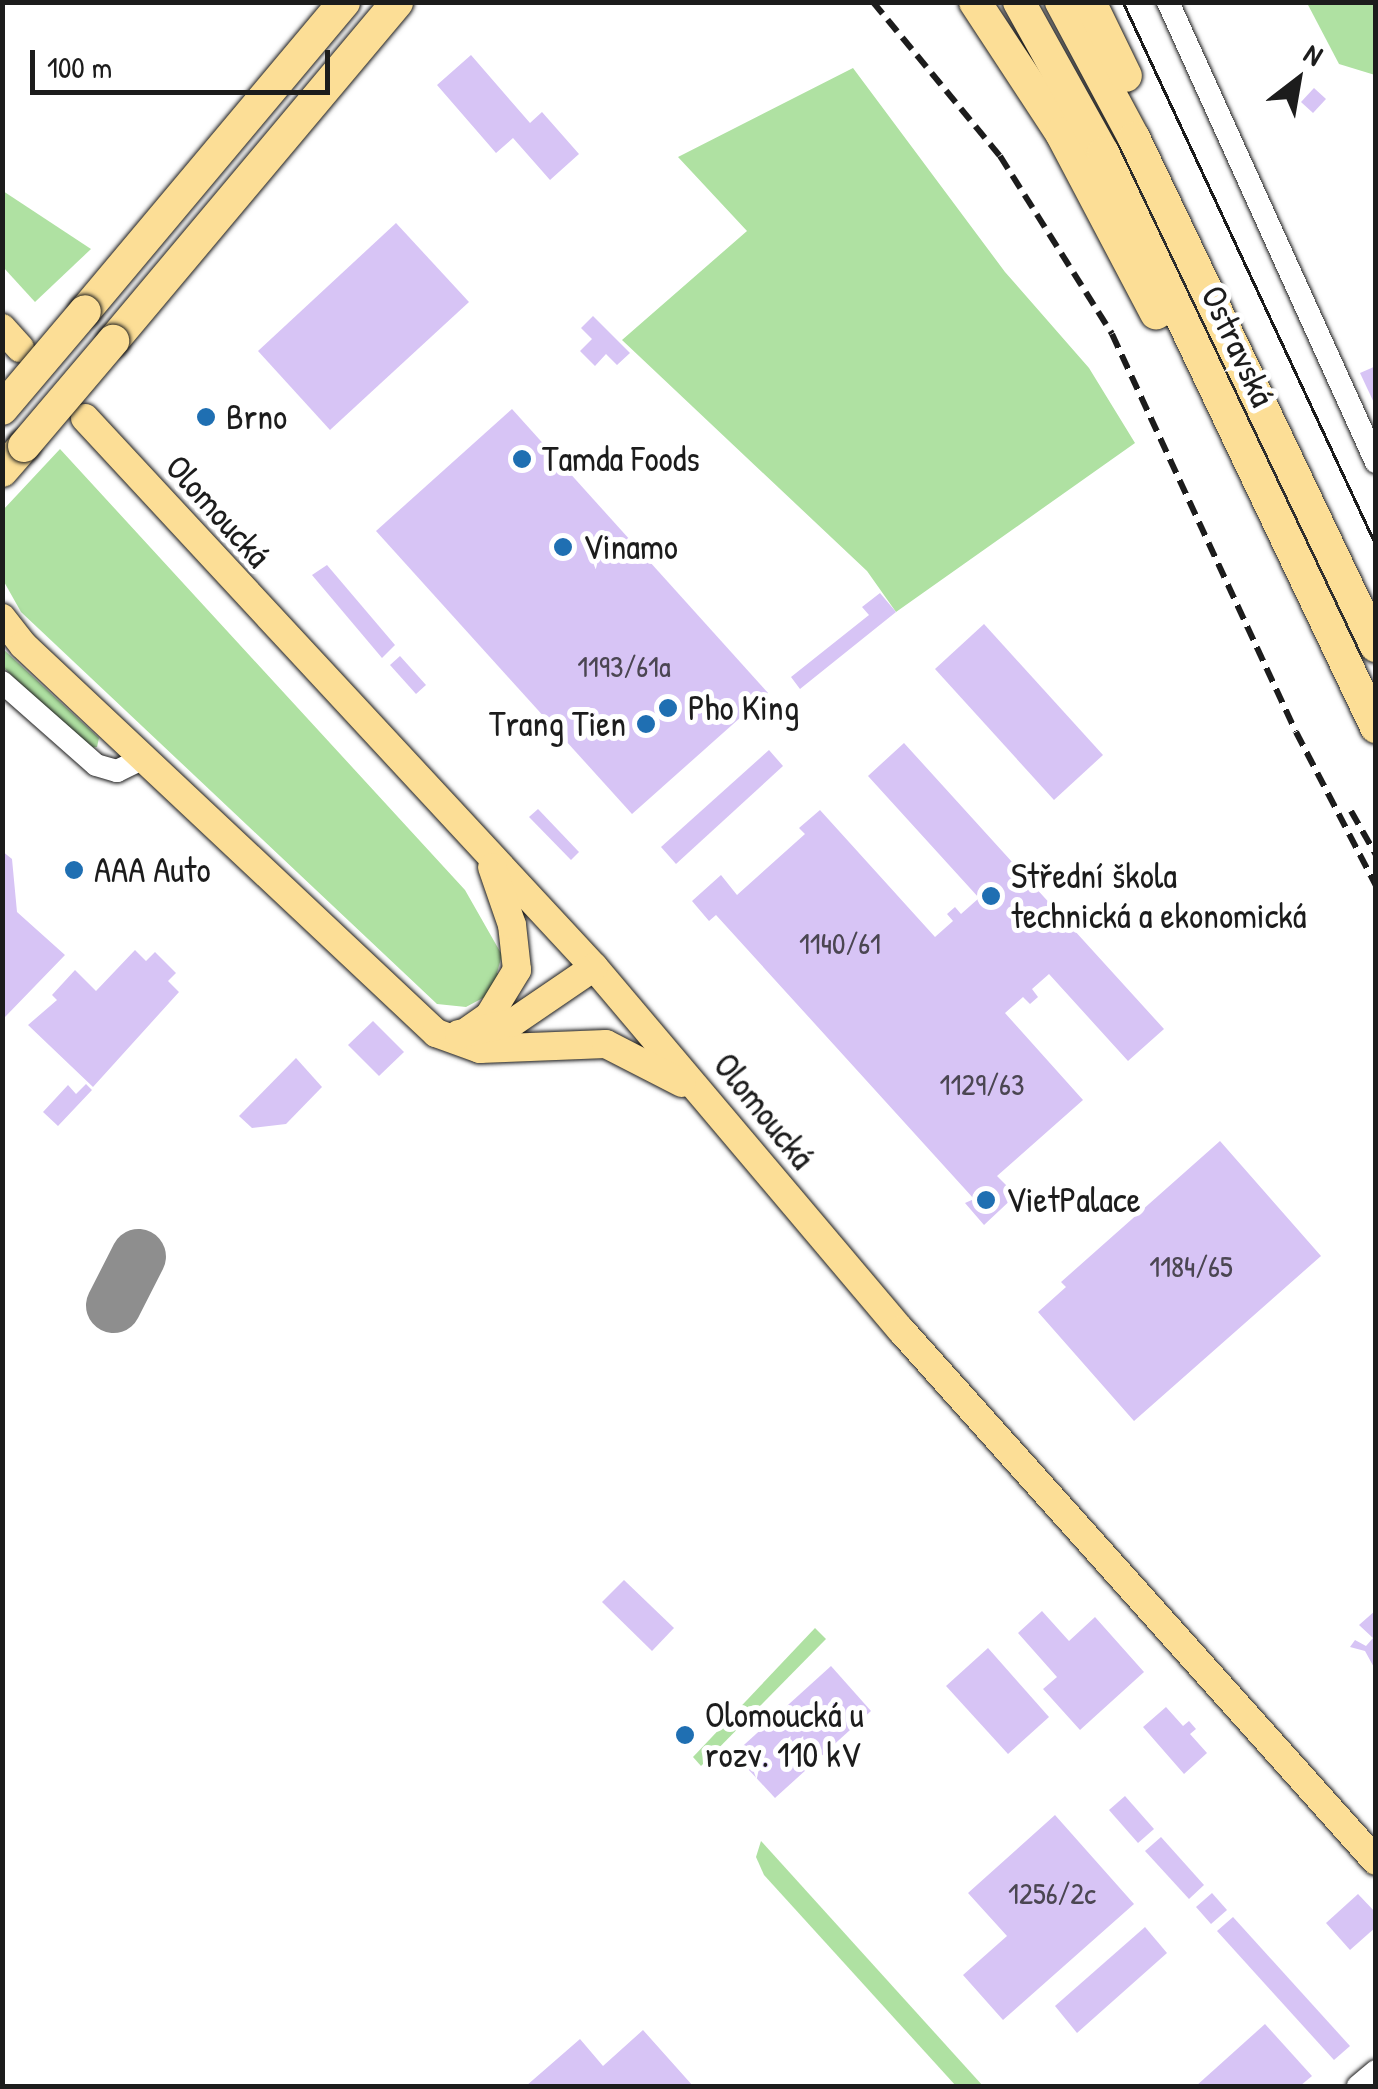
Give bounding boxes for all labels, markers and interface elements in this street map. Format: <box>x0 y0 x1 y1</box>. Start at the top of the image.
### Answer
scale bar <box>35 30 335 92</box>
north arrow <box>1248 30 1348 130</box>
text: N <box>1297 34 1330 74</box>
text: 100 m <box>47 47 112 87</box>
street label: Ostravská <box>1192 279 1284 413</box>
place label: Brno <box>226 396 287 438</box>
marker: Brno <box>195 406 217 428</box>
place label: Tamda Foods <box>542 438 700 480</box>
street label: Olomoucká <box>157 446 279 576</box>
marker: Tamda Foods <box>511 448 533 470</box>
place label: Vinamo <box>583 526 678 568</box>
marker: Vinamo <box>552 536 574 558</box>
house number: 1193/61a <box>577 648 671 684</box>
place label: Pho King <box>688 687 799 729</box>
marker: Pho King <box>657 697 679 719</box>
place label: Trang Tien <box>489 703 626 745</box>
marker: Trang Tien <box>635 713 657 735</box>
place label: AAA Auto <box>94 849 211 891</box>
place label: Střední škola technická a ekonomická <box>1011 855 1307 937</box>
marker: AAA Auto <box>63 859 85 881</box>
marker: Střední škola technická a ekonomická <box>980 885 1002 907</box>
house number: 1140/61 <box>799 925 881 961</box>
street label: Olomoucká <box>705 1045 823 1177</box>
house number: 1129/63 <box>940 1066 1024 1102</box>
place label: VietPalace <box>1006 1179 1141 1221</box>
marker: VietPalace <box>975 1189 997 1211</box>
house number: 1184/65 <box>1149 1248 1233 1284</box>
place label: Olomoucká u rozv. 110 kV <box>705 1694 864 1776</box>
marker: Olomoucká u rozv. 110 kV <box>674 1724 696 1746</box>
house number: 1256/2c <box>1008 1875 1096 1911</box>

